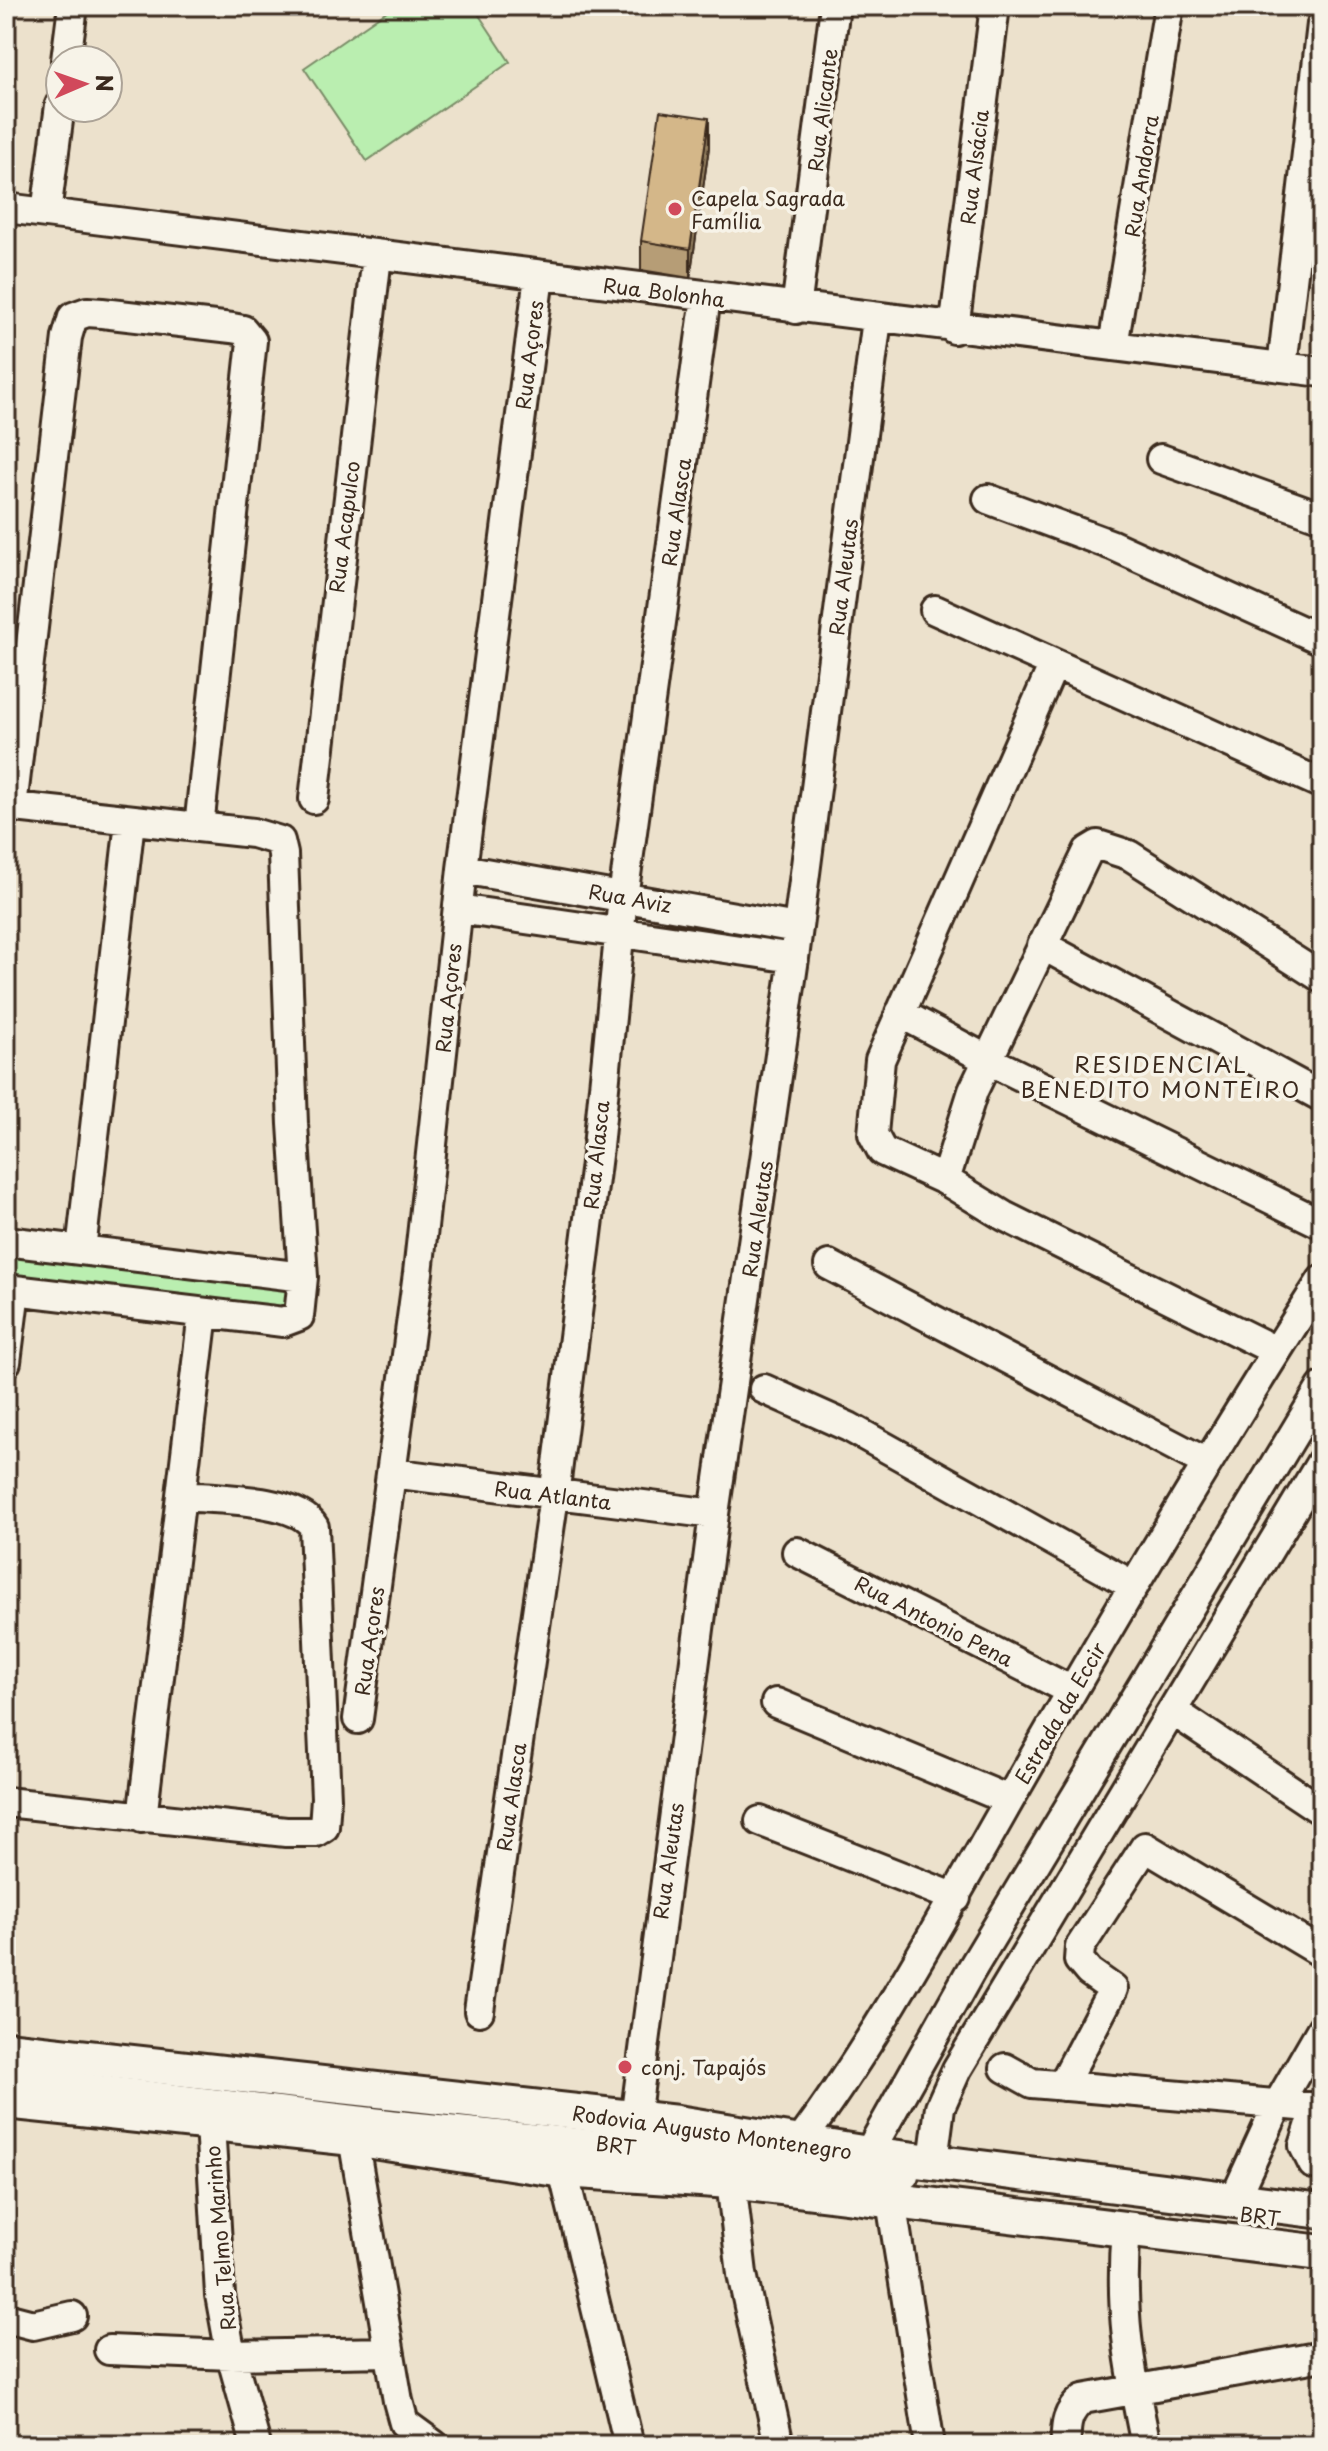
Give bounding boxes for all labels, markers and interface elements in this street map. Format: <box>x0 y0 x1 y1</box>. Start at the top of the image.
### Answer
north arrow <box>44 44 124 124</box>
street label: Rua Alicante <box>800 47 844 173</box>
text: N <box>89 74 122 93</box>
street label: Rua Alsácia <box>952 107 996 226</box>
street label: Rua Andorra <box>1117 113 1165 239</box>
place label: Capela Sagrada Família <box>691 183 845 236</box>
marker: Capela Sagrada Família <box>666 200 684 218</box>
street label: Rua Bolonha <box>601 270 727 314</box>
street label: Rua Açores <box>507 299 551 411</box>
street label: Rua Alasca <box>654 455 699 568</box>
street label: Rua Acapulco <box>321 459 367 595</box>
street label: Rua Aleutas <box>821 517 865 637</box>
street label: Rua Aviz <box>586 876 674 920</box>
street label: Rua Açores <box>427 942 469 1054</box>
district label: RESIDENCIAL BENEDITO MONTEIRO <box>1021 1047 1301 1105</box>
street label: Rua Alasca <box>575 1099 617 1211</box>
street label: Rua Aleutas <box>734 1159 780 1279</box>
street label: Rua Atlanta <box>493 1473 613 1517</box>
street label: Rua Antonio Pena <box>850 1568 1019 1674</box>
street label: Rua Açores <box>346 1584 392 1698</box>
street label: Estrada da Eccir <box>1007 1637 1113 1789</box>
street label: Rua Alasca <box>489 1740 534 1853</box>
street label: Rua Aleutas <box>645 1801 691 1921</box>
place label: conj. Tapajós <box>641 2052 766 2082</box>
marker: conj. Tapajós <box>616 2058 634 2076</box>
street label: Rodovia Augusto Montenegro <box>570 2098 854 2166</box>
street label: BRT <box>594 2128 638 2162</box>
street label: Rua Telmo Marinho <box>197 2144 243 2332</box>
street label: BRT <box>1238 2199 1282 2233</box>

